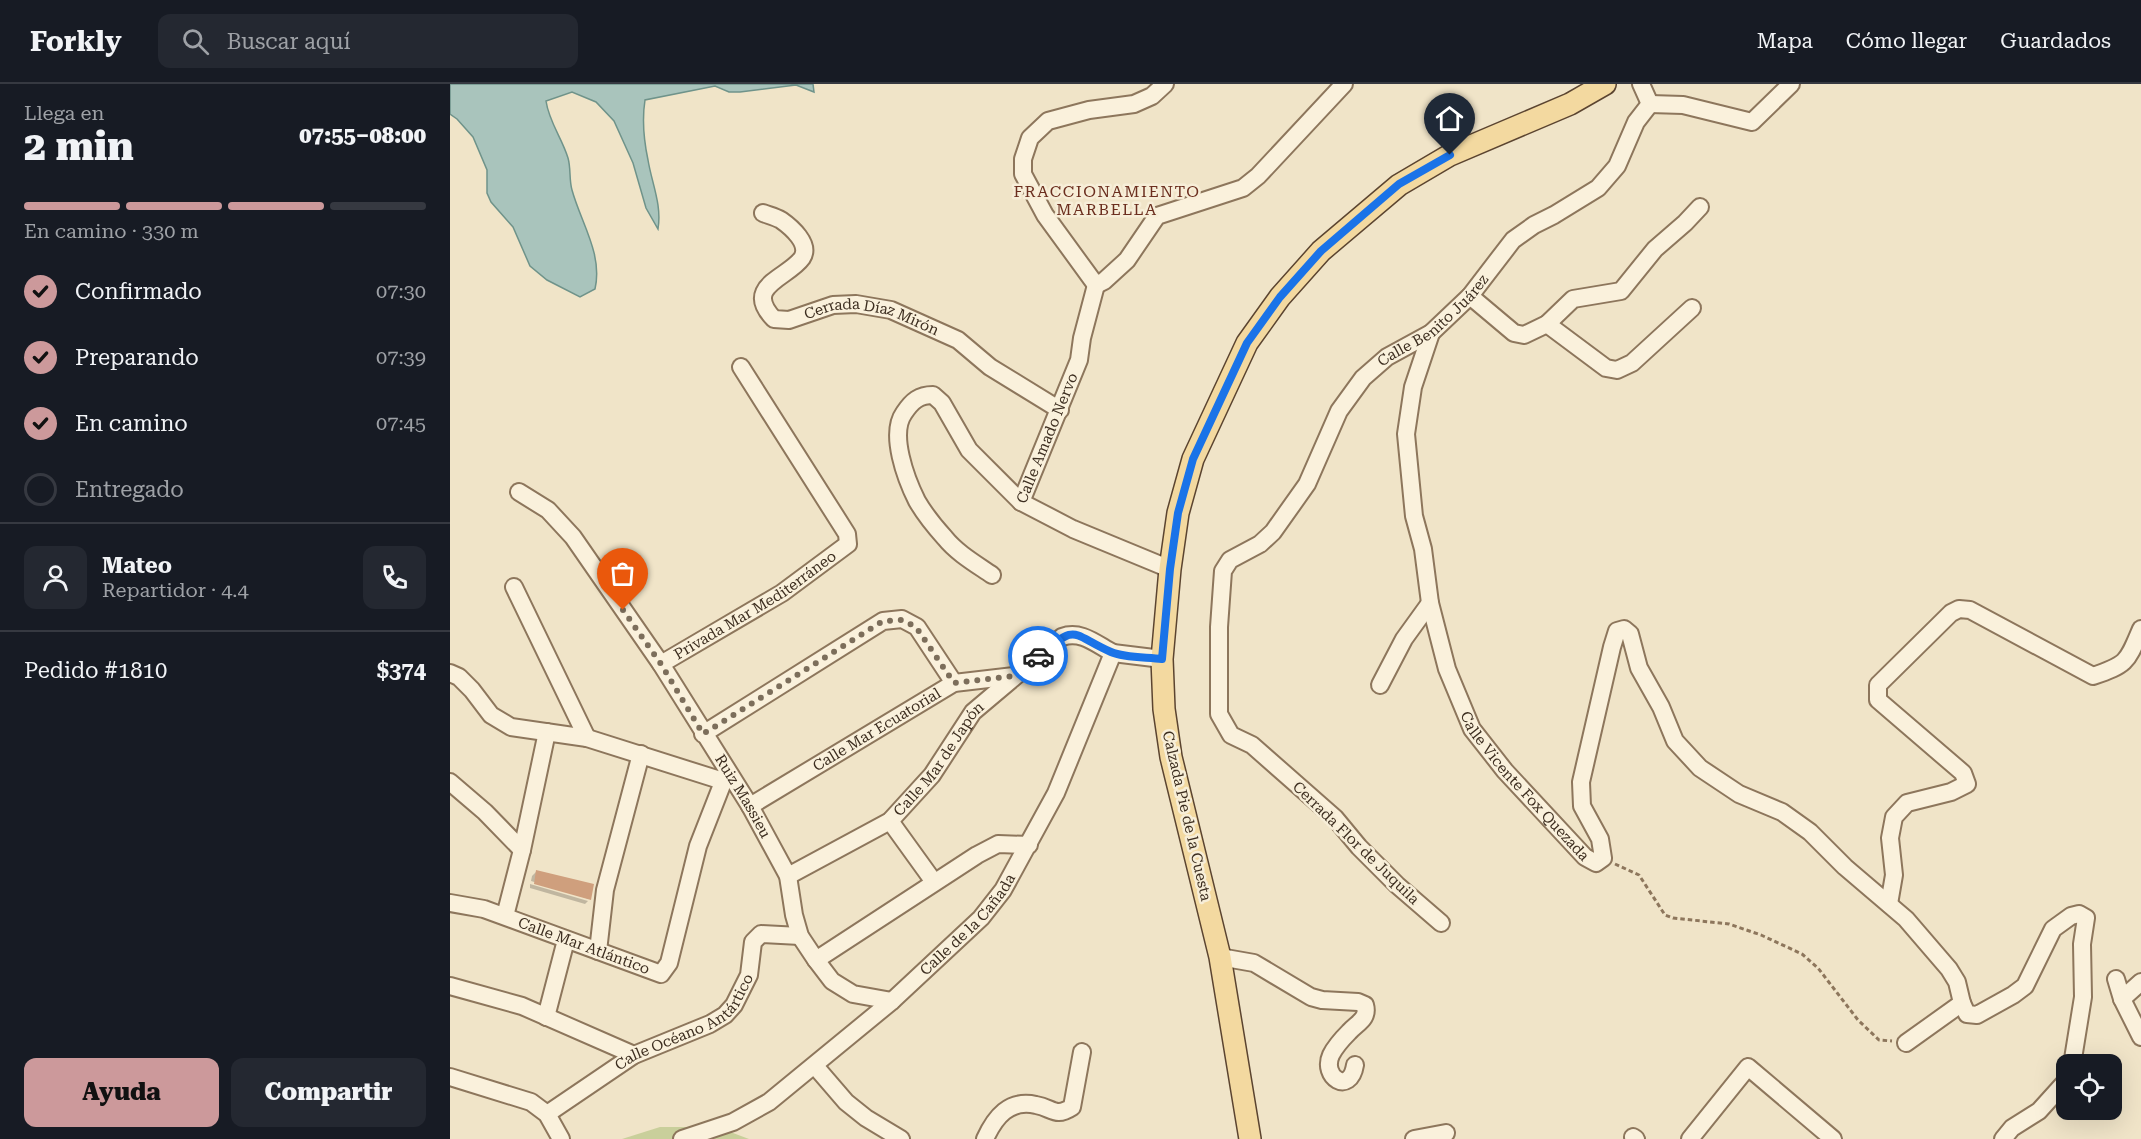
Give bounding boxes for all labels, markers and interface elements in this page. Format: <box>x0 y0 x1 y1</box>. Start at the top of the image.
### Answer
search box <box>158 14 578 68</box>
text: Forkly <box>30 25 122 58</box>
icon: search <box>179 25 212 58</box>
text: Buscar aquí <box>227 29 351 54</box>
text: Mapa <box>1757 29 1813 53</box>
text: Cómo llegar <box>1846 29 1967 53</box>
text: Guardados <box>2000 29 2111 53</box>
pin <box>1424 93 1475 155</box>
text: Llega en <box>24 101 104 125</box>
icon: home <box>1433 102 1466 135</box>
text: 07:55–08:00 <box>299 123 426 148</box>
text: 2 min <box>24 124 134 170</box>
district label: FRACCIONAMIENTO MARBELLA <box>1013 182 1201 219</box>
text: En camino · 330 m <box>24 219 199 243</box>
street label: Calle Benito Juárez <box>1374 271 1492 370</box>
icon: check <box>24 275 57 308</box>
text: Confirmado <box>75 279 202 304</box>
text: 07:30 <box>376 279 426 303</box>
street label: Cerrada Díaz Mirón <box>802 295 942 339</box>
icon: check <box>24 341 57 374</box>
text: Preparando <box>75 345 199 370</box>
text: 07:39 <box>376 345 426 369</box>
street label: Calle Amado Nervo <box>1012 370 1082 506</box>
icon: check <box>24 407 57 440</box>
text: En camino <box>75 411 188 436</box>
text: 07:45 <box>376 411 426 435</box>
text: Entregado <box>75 477 184 502</box>
button: person <box>24 546 87 609</box>
button: phone <box>363 546 426 609</box>
street label: Privada Mar Mediterráneo <box>671 547 840 663</box>
pin <box>597 548 648 610</box>
text: Mateo <box>102 553 172 578</box>
icon: bag <box>606 557 639 590</box>
text: Repartidor · 4.4 <box>102 578 249 602</box>
courier <box>1008 626 1068 686</box>
icon: car <box>1022 640 1055 673</box>
text: Pedido #1810 <box>24 658 167 683</box>
text: $374 <box>377 658 426 683</box>
street label: Calle Mar Ecuatorial <box>809 684 944 775</box>
street label: Calle Mar de Japón <box>890 698 988 820</box>
street label: Calle Vicente Fox Quezada <box>1457 709 1593 865</box>
street label: Calzada Pie de la Cuesta <box>1159 729 1215 903</box>
street label: Ruiz Massieu <box>711 751 775 842</box>
street label: Cerrada Flor de Juquila <box>1289 778 1423 908</box>
street label: Calle de la Cañada <box>916 871 1019 979</box>
street label: Calle Mar Atlántico <box>516 913 652 978</box>
street label: Calle Océano Antártico <box>612 971 757 1074</box>
map controls <box>2056 1054 2122 1120</box>
button: locate <box>2056 1054 2122 1120</box>
button: Ayuda <box>24 1058 219 1127</box>
button: Compartir <box>231 1058 426 1127</box>

